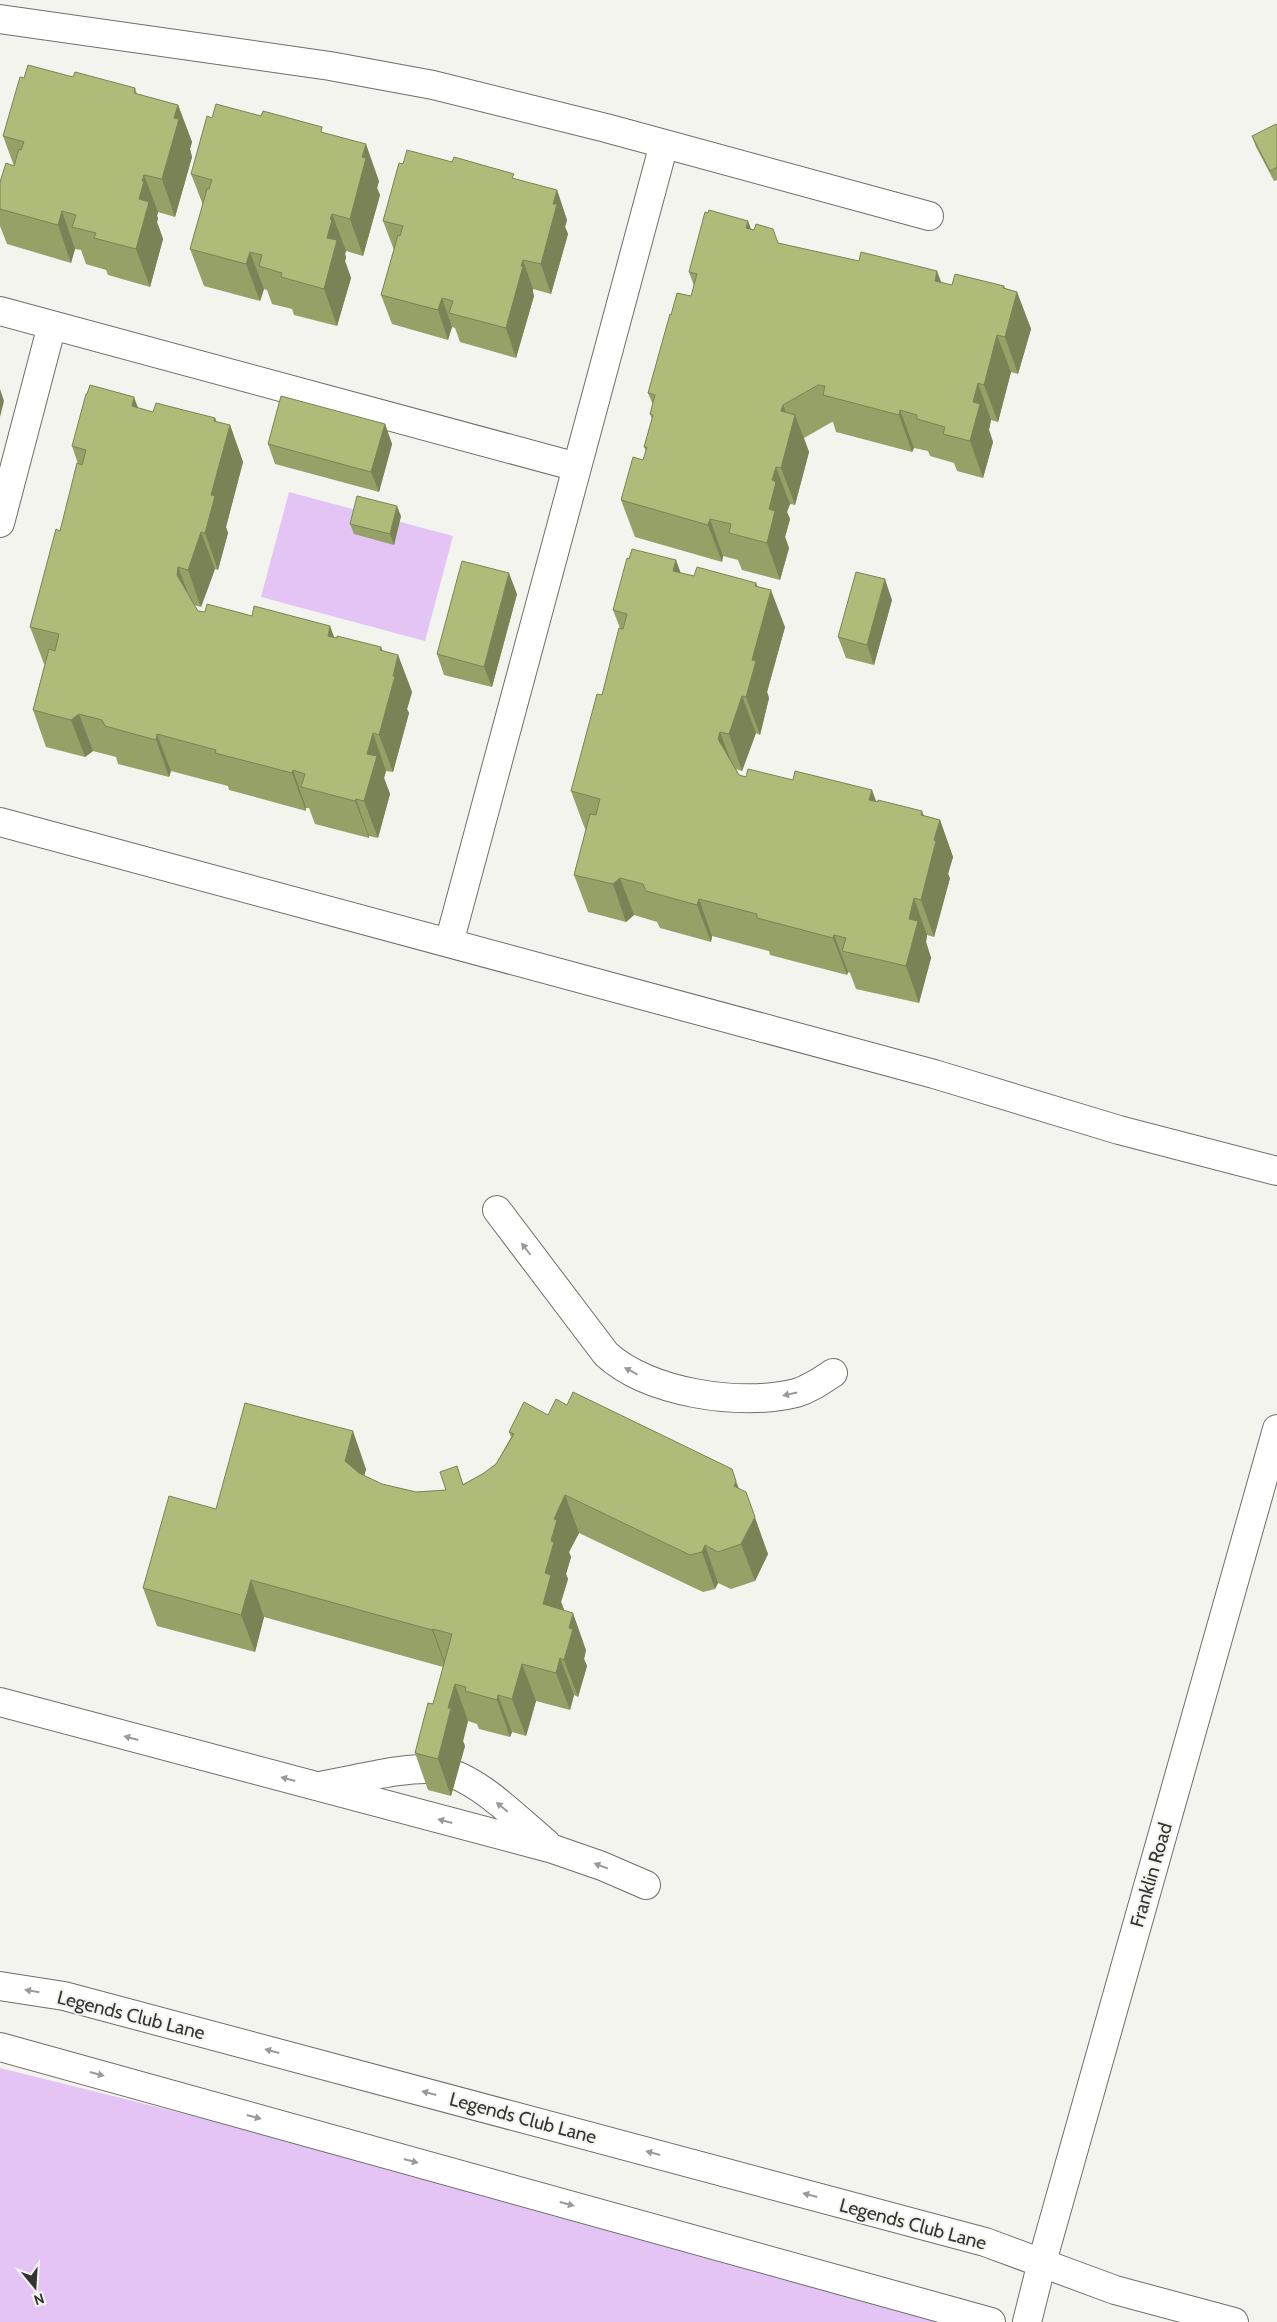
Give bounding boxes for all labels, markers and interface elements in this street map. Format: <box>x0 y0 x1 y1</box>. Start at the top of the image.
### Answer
one-way arrow <box>521 1242 531 1256</box>
one-way arrow <box>625 1367 638 1376</box>
one-way arrow <box>782 1390 797 1398</box>
one-way arrow <box>124 1733 139 1741</box>
one-way arrow <box>281 1775 296 1783</box>
one-way arrow <box>495 1801 508 1812</box>
one-way arrow <box>438 1817 453 1825</box>
street label: Franklin Road <box>1125 1820 1177 1930</box>
one-way arrow <box>594 1862 609 1869</box>
street label: Legends Club Lane <box>55 1986 208 2045</box>
one-way arrow <box>24 1987 40 1995</box>
one-way arrow <box>264 2047 279 2055</box>
one-way arrow <box>90 2070 105 2078</box>
street label: Legends Club Lane <box>447 2087 599 2149</box>
one-way arrow <box>421 2088 436 2096</box>
one-way arrow <box>247 2114 262 2122</box>
one-way arrow <box>646 2148 661 2156</box>
one-way arrow <box>403 2157 418 2165</box>
one-way arrow <box>803 2191 818 2199</box>
street label: Legends Club Lane <box>837 2193 989 2255</box>
one-way arrow <box>560 2201 575 2209</box>
north arrow <box>10 2262 60 2312</box>
text: N <box>32 2289 47 2309</box>

